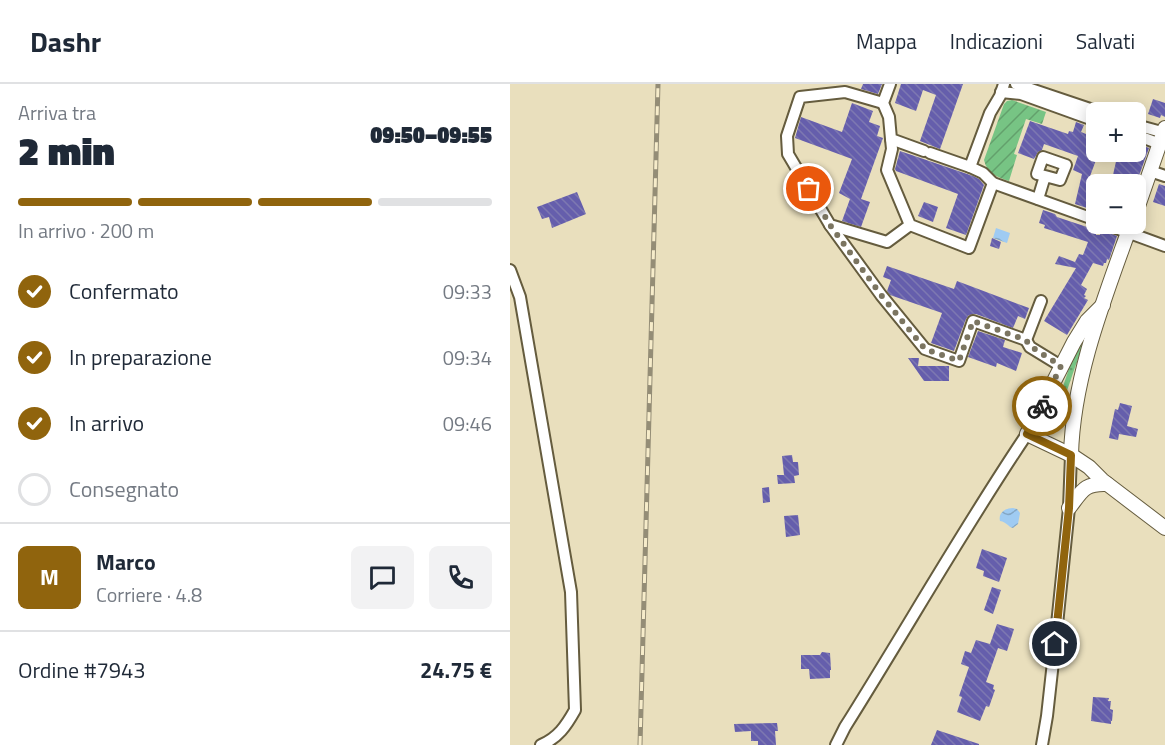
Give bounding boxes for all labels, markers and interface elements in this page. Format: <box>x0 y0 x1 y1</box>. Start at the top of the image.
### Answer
text: Dashr <box>30 20 101 63</box>
text: Mappa <box>856 25 917 57</box>
text: Indicazioni <box>950 25 1043 57</box>
text: Salvati <box>1076 25 1135 57</box>
text: Arriva tra <box>18 97 96 128</box>
map controls <box>1086 102 1146 234</box>
button: + <box>1086 102 1146 162</box>
text: 09:50–09:55 <box>370 118 492 152</box>
text: 2 min <box>18 121 115 180</box>
pin <box>783 163 834 214</box>
icon: bag <box>792 172 825 205</box>
button: − <box>1086 174 1146 234</box>
text: In arrivo · 200 m <box>18 215 154 246</box>
text: Confermato <box>69 274 179 308</box>
icon: check <box>18 275 51 308</box>
text: 09:33 <box>443 276 492 307</box>
text: In preparazione <box>69 340 212 374</box>
icon: check <box>18 341 51 374</box>
text: 09:34 <box>443 342 492 373</box>
courier <box>1012 376 1072 436</box>
icon: bike <box>1026 390 1059 423</box>
text: In arrivo <box>69 406 144 440</box>
icon: check <box>18 407 51 440</box>
text: 09:46 <box>443 408 492 439</box>
text: Consegnato <box>69 472 179 506</box>
text: Marco <box>96 545 156 579</box>
button: chat <box>351 546 414 609</box>
button: phone <box>429 546 492 609</box>
text: M <box>40 560 59 594</box>
text: Corriere · 4.8 <box>96 579 202 610</box>
pin <box>1029 618 1080 669</box>
icon: home <box>1038 627 1071 660</box>
text: Ordine #7943 <box>18 653 146 687</box>
text: 24.75 € <box>420 653 492 687</box>

